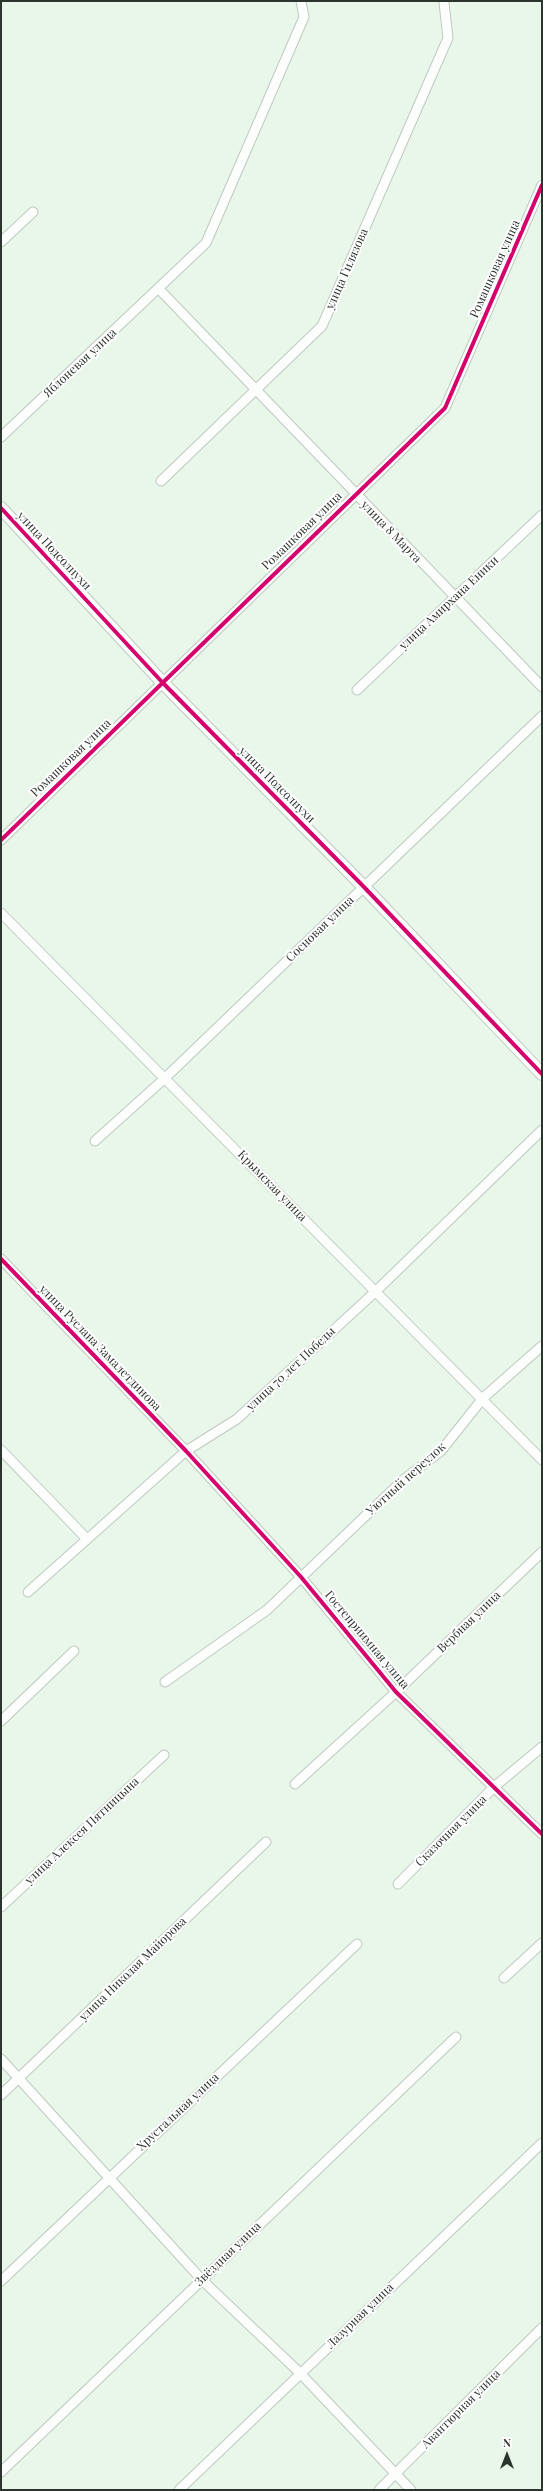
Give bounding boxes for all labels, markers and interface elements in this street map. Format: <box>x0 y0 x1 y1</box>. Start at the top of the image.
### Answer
street label: Ромашковая улица <box>467 218 523 320</box>
street label: улица Гилязова <box>323 226 371 312</box>
street label: Яблоневая улица <box>40 325 120 401</box>
street label: Ромашковая улица <box>259 489 345 573</box>
street label: улица 8 Марта <box>358 498 424 566</box>
street label: улица Подсолнухи <box>14 509 94 593</box>
street label: улица Амирхана Еники <box>396 553 502 653</box>
street label: Ромашковая улица <box>28 716 114 800</box>
street label: улица Подсолнухи <box>236 744 318 826</box>
street label: Сосновая улица <box>283 893 357 965</box>
street label: Крымская улица <box>234 1147 310 1225</box>
street label: улица Руслана Замалетдинова <box>36 1282 164 1414</box>
street label: улица 70 лет Победы <box>244 1324 338 1414</box>
street label: Уютный переулок <box>363 1440 449 1518</box>
street label: Гостеприимная улица <box>322 1588 412 1692</box>
street label: Вербная улица <box>434 1588 504 1656</box>
street label: улица Алексея Пятницына <box>22 1774 142 1888</box>
street label: Сказочная улица <box>412 1792 490 1870</box>
street label: улица Николая Майорова <box>77 1914 189 2024</box>
street label: Хрустальная улица <box>134 2070 222 2154</box>
street label: Звёздная улица <box>192 2219 264 2289</box>
street label: Лазурная улица <box>323 2280 397 2352</box>
street label: Авантюрная улица <box>419 2367 503 2451</box>
north arrow <box>487 2435 527 2475</box>
text: N <box>503 2435 511 2450</box>

